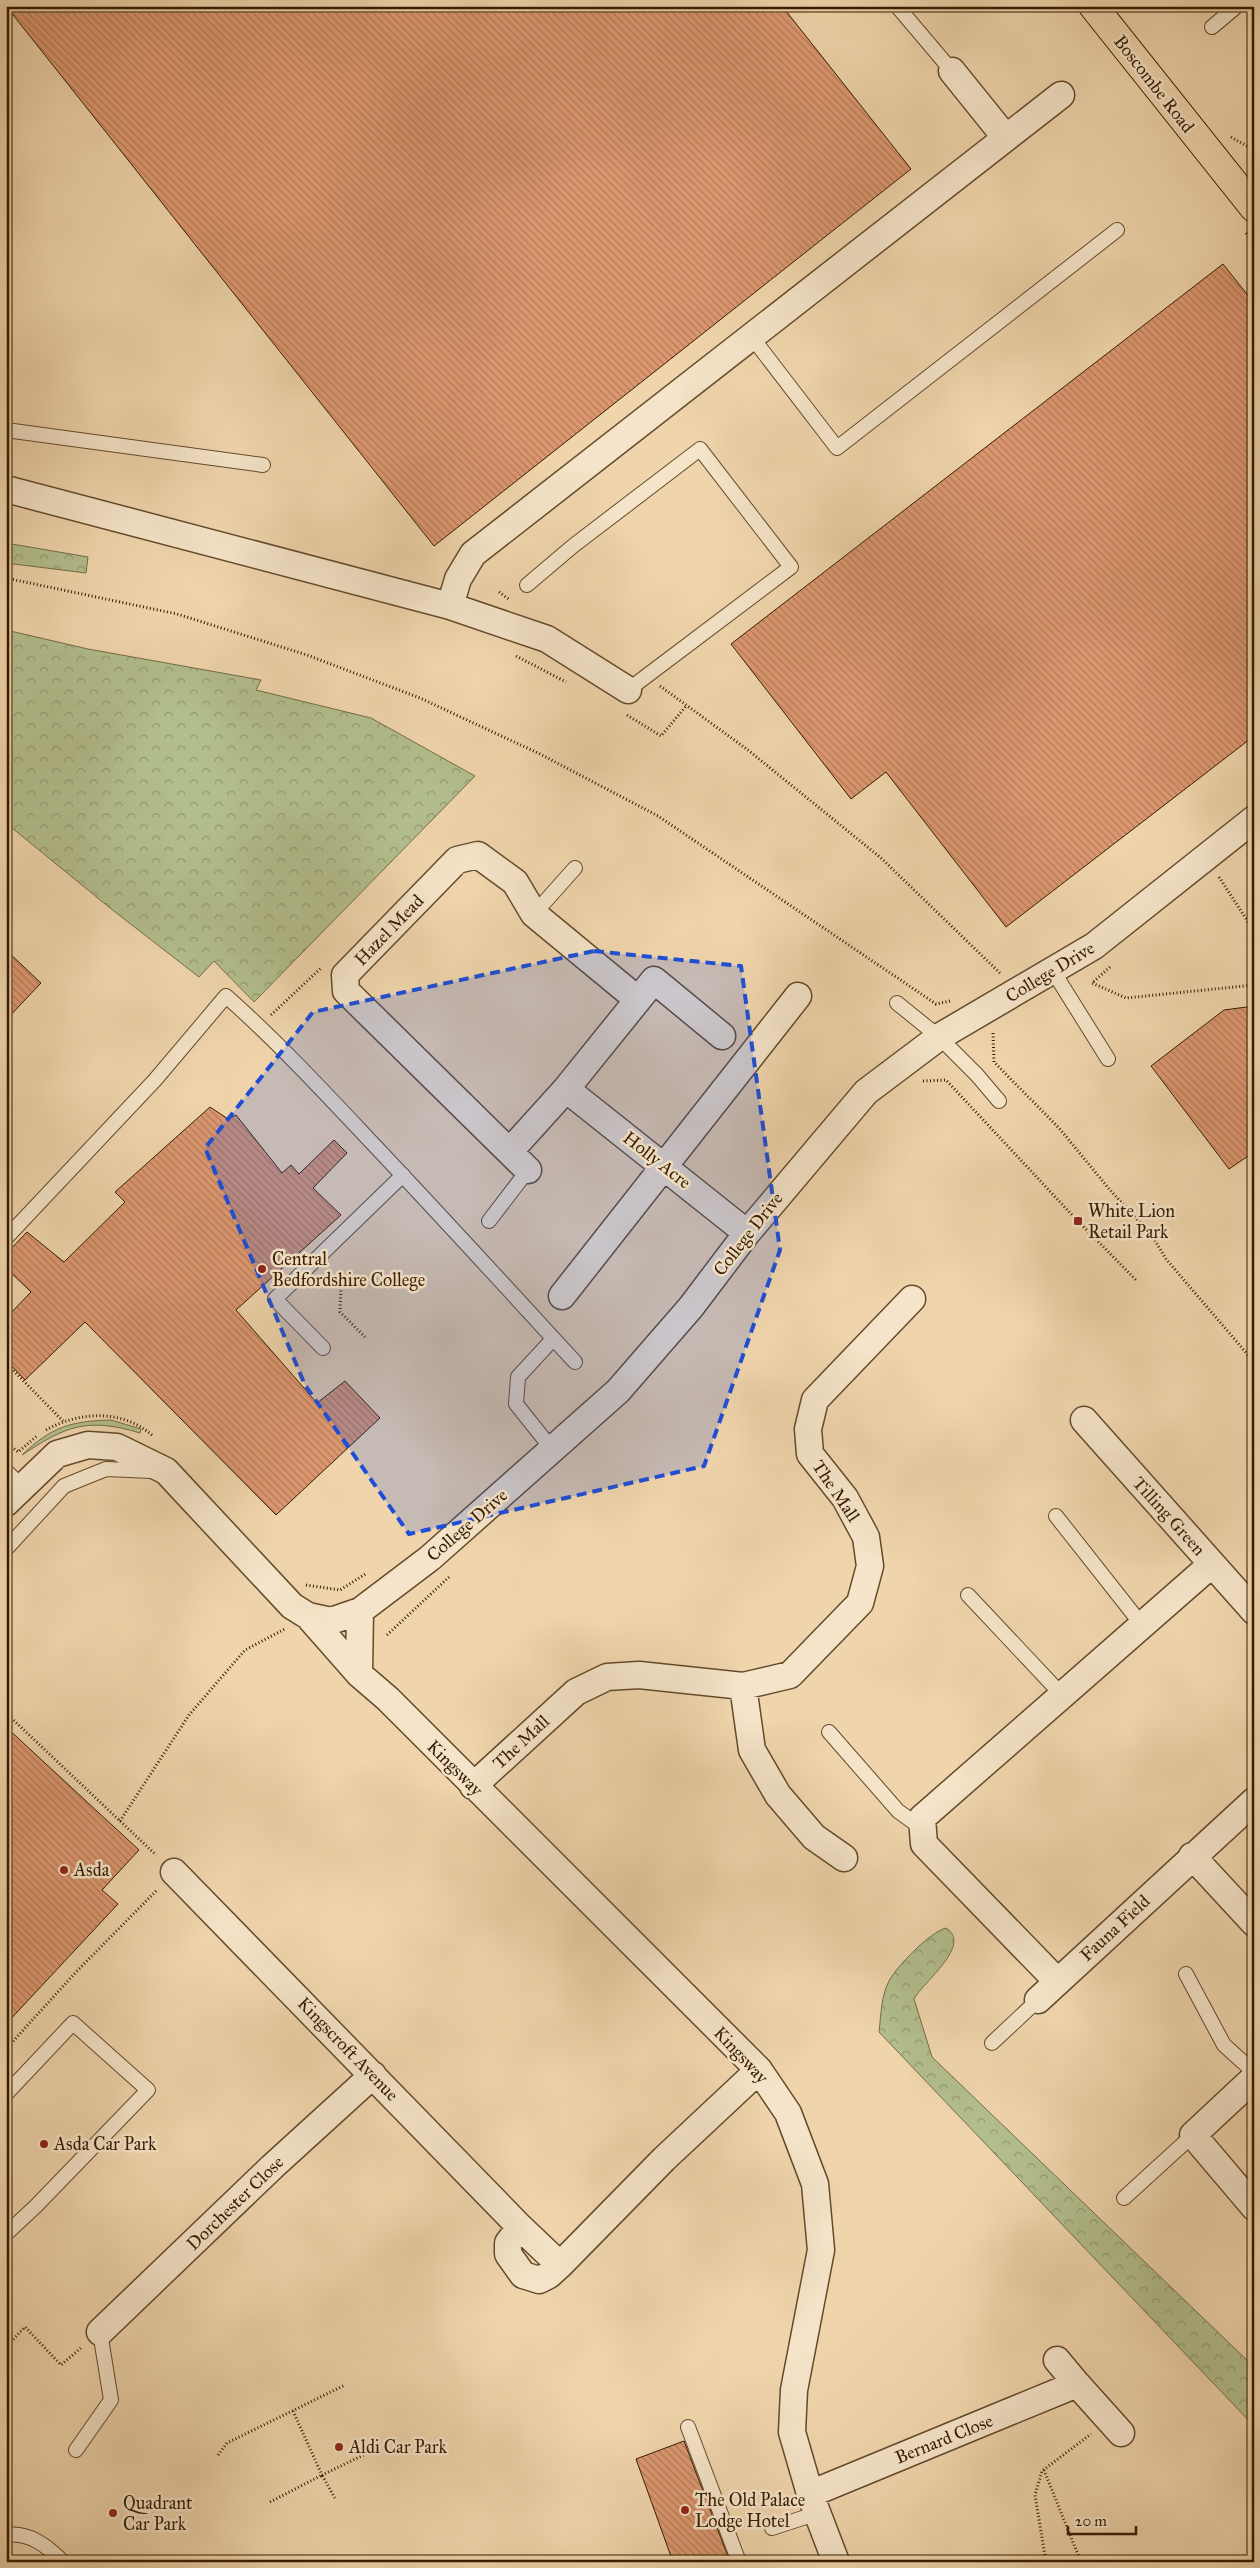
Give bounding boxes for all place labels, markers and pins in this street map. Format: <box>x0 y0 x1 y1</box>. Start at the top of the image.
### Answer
place label: White Lion Retail Park <box>1088 1200 1175 1243</box>
marker: White Lion Retail Park <box>1072 1215 1084 1227</box>
place label: Central Bedfordshire College <box>272 1248 425 1292</box>
marker: Central Bedfordshire College <box>256 1263 268 1275</box>
place label: Asda <box>73 1859 110 1881</box>
marker: Asda <box>58 1864 70 1876</box>
place label: Asda Car Park <box>53 2133 157 2155</box>
marker: Asda Car Park <box>38 2138 50 2150</box>
place label: Aldi Car Park <box>348 2436 447 2458</box>
marker: Aldi Car Park <box>333 2441 345 2453</box>
place label: The Old Palace Lodge Hotel <box>695 2489 805 2533</box>
place label: Quadrant Car Park <box>123 2492 193 2535</box>
marker: The Old Palace Lodge Hotel <box>679 2504 691 2516</box>
marker: Quadrant Car Park <box>107 2507 119 2519</box>

